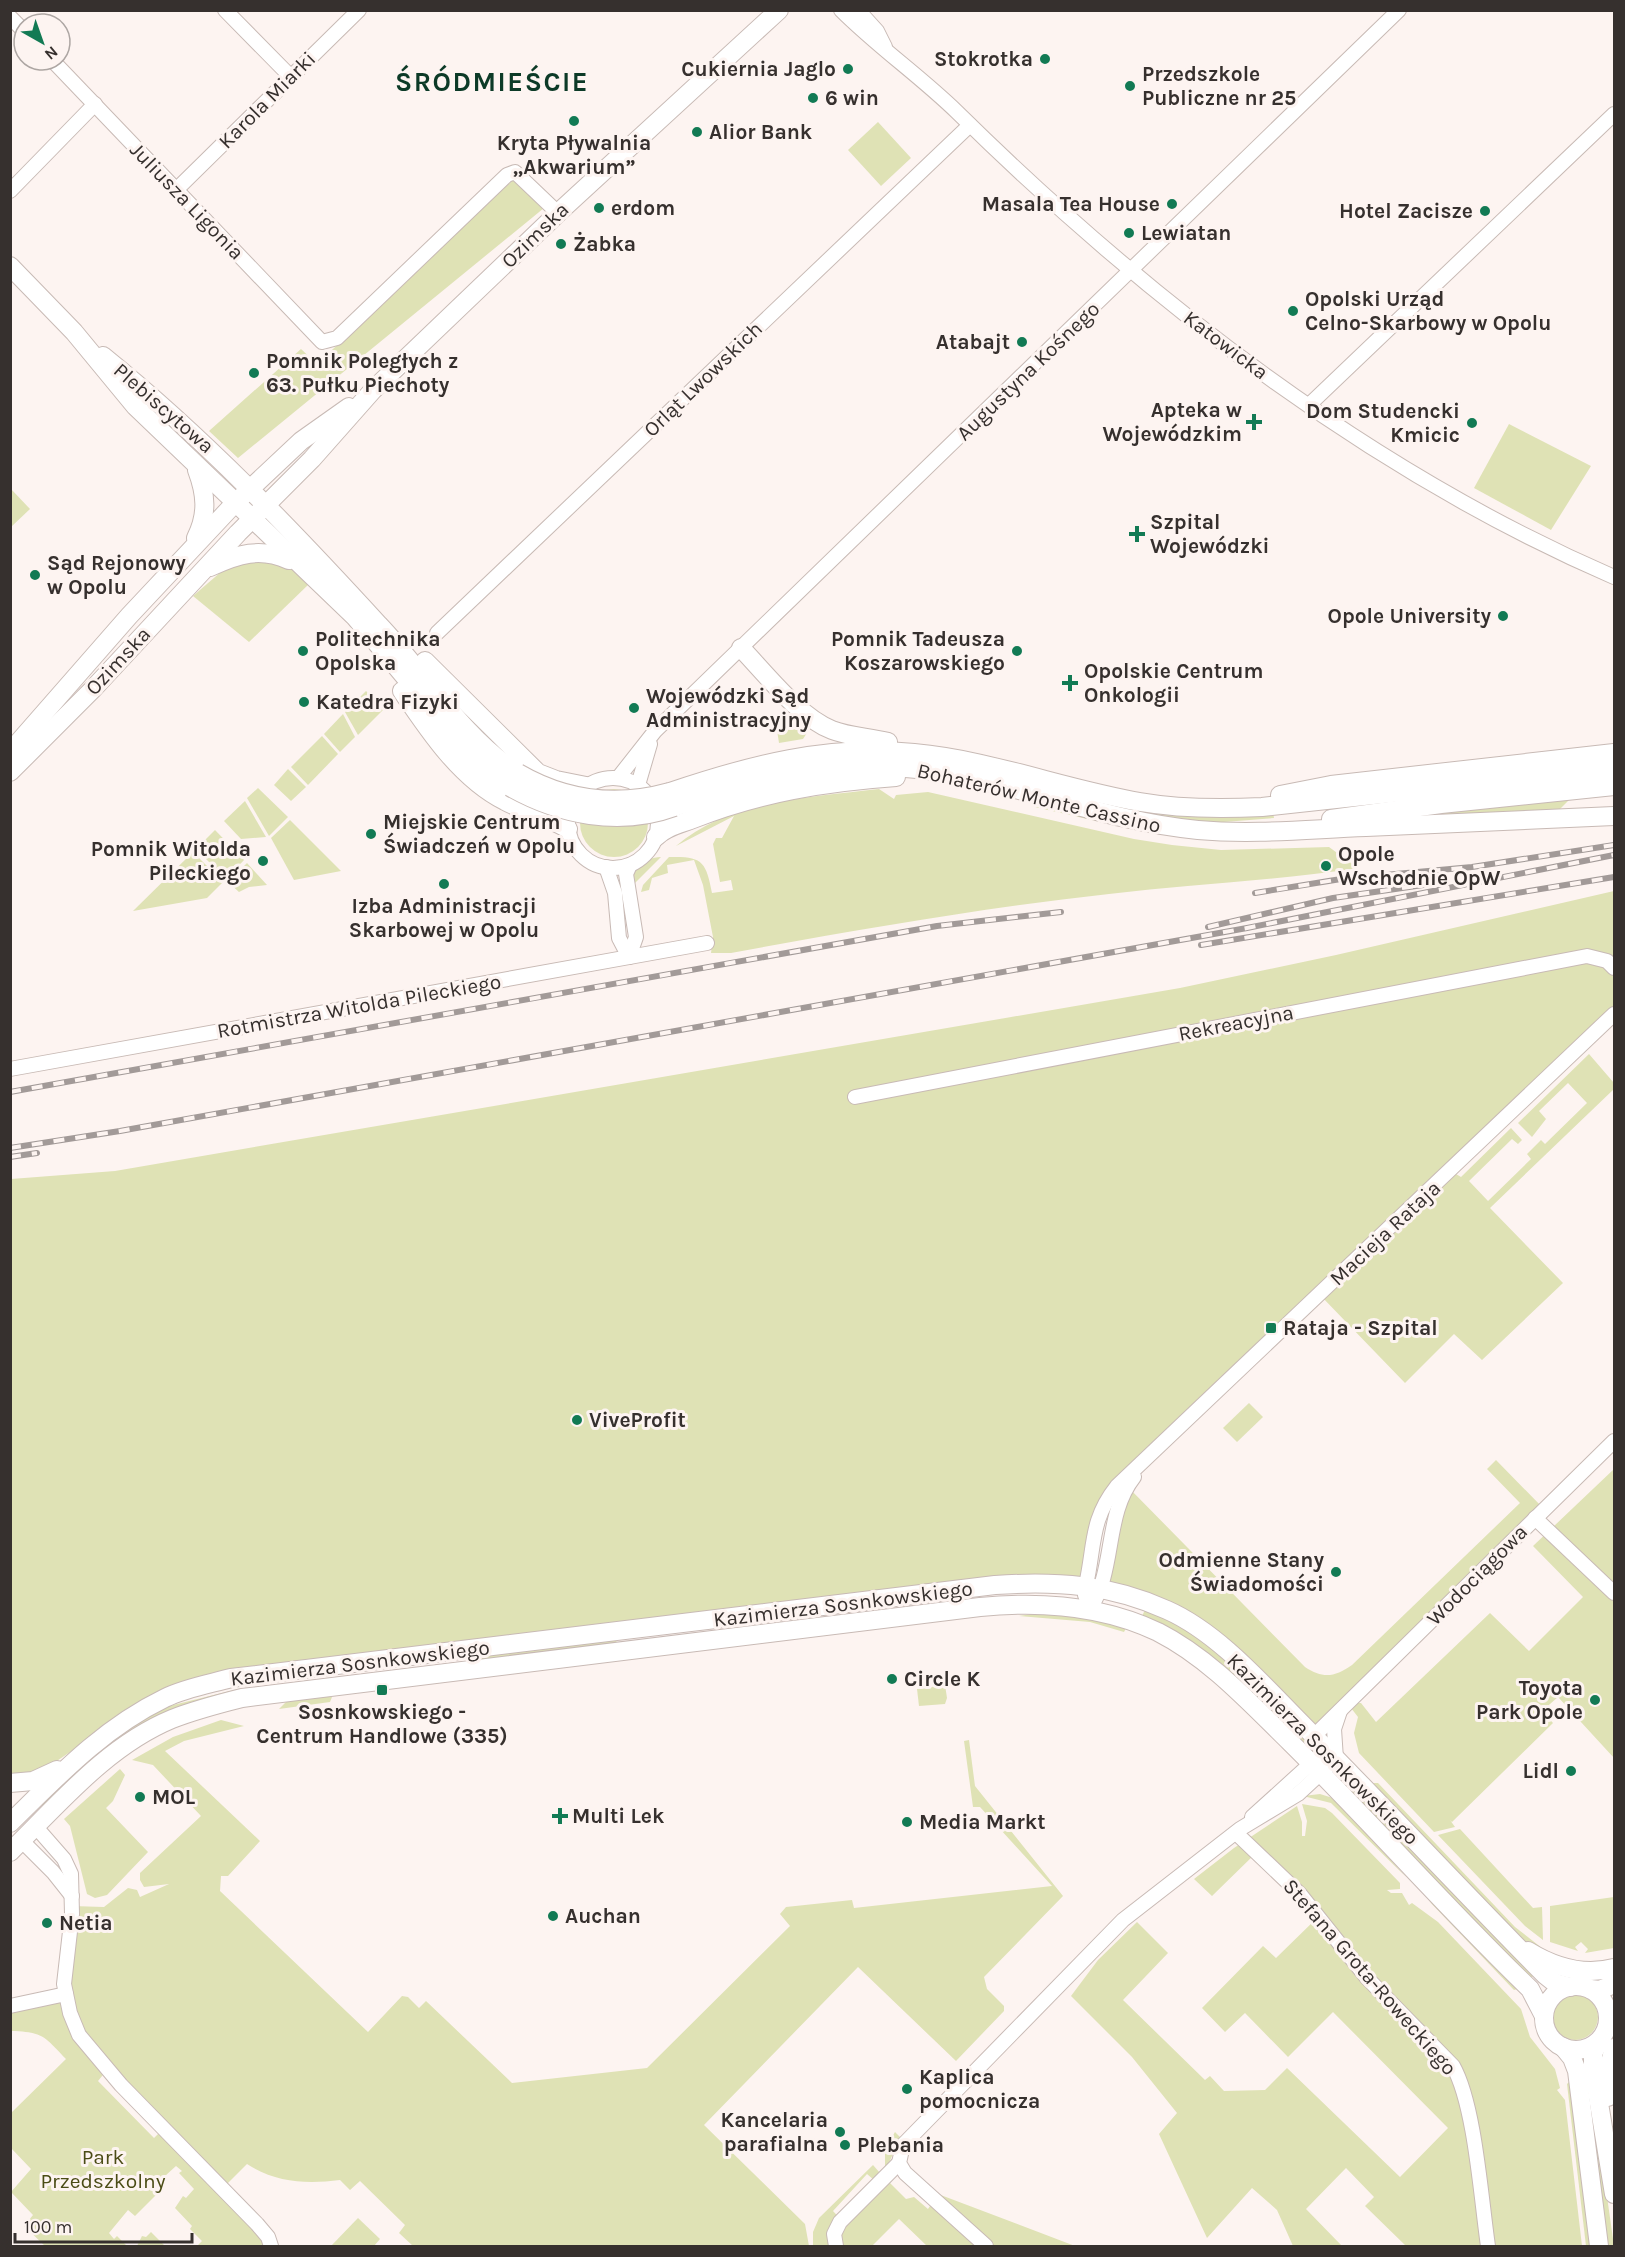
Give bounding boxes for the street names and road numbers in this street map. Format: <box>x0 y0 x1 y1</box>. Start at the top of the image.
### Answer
street label: Karola Miarki <box>214 47 320 153</box>
street label: Juliusza Ligonia <box>125 137 249 265</box>
street label: Ozimska <box>497 197 573 273</box>
street label: Augustyna Kośnego <box>952 297 1104 445</box>
street label: Katowicka <box>1179 306 1273 384</box>
street label: Orląt Lwowskich <box>639 316 767 442</box>
street label: Plebiscytowa <box>109 358 219 458</box>
street label: Ozimska <box>81 622 155 700</box>
street label: Bohaterów Monte Cassino <box>915 758 1163 838</box>
street label: Rotmistrza Witolda Pileckiego <box>215 969 503 1043</box>
street label: Rekreacyjna <box>1176 1000 1296 1046</box>
street label: Macieja Rataja <box>1325 1176 1445 1290</box>
street label: Wodociągowa <box>1422 1520 1532 1630</box>
street label: Kazimierza Sosnkowskiego <box>712 1576 974 1632</box>
street label: Kazimierza Sosnkowskiego <box>229 1635 491 1691</box>
street label: Kazimierza Sosnkowskiego <box>1222 1648 1424 1850</box>
street label: Stefana Grota-Roweckiego <box>1278 1874 1462 2080</box>

